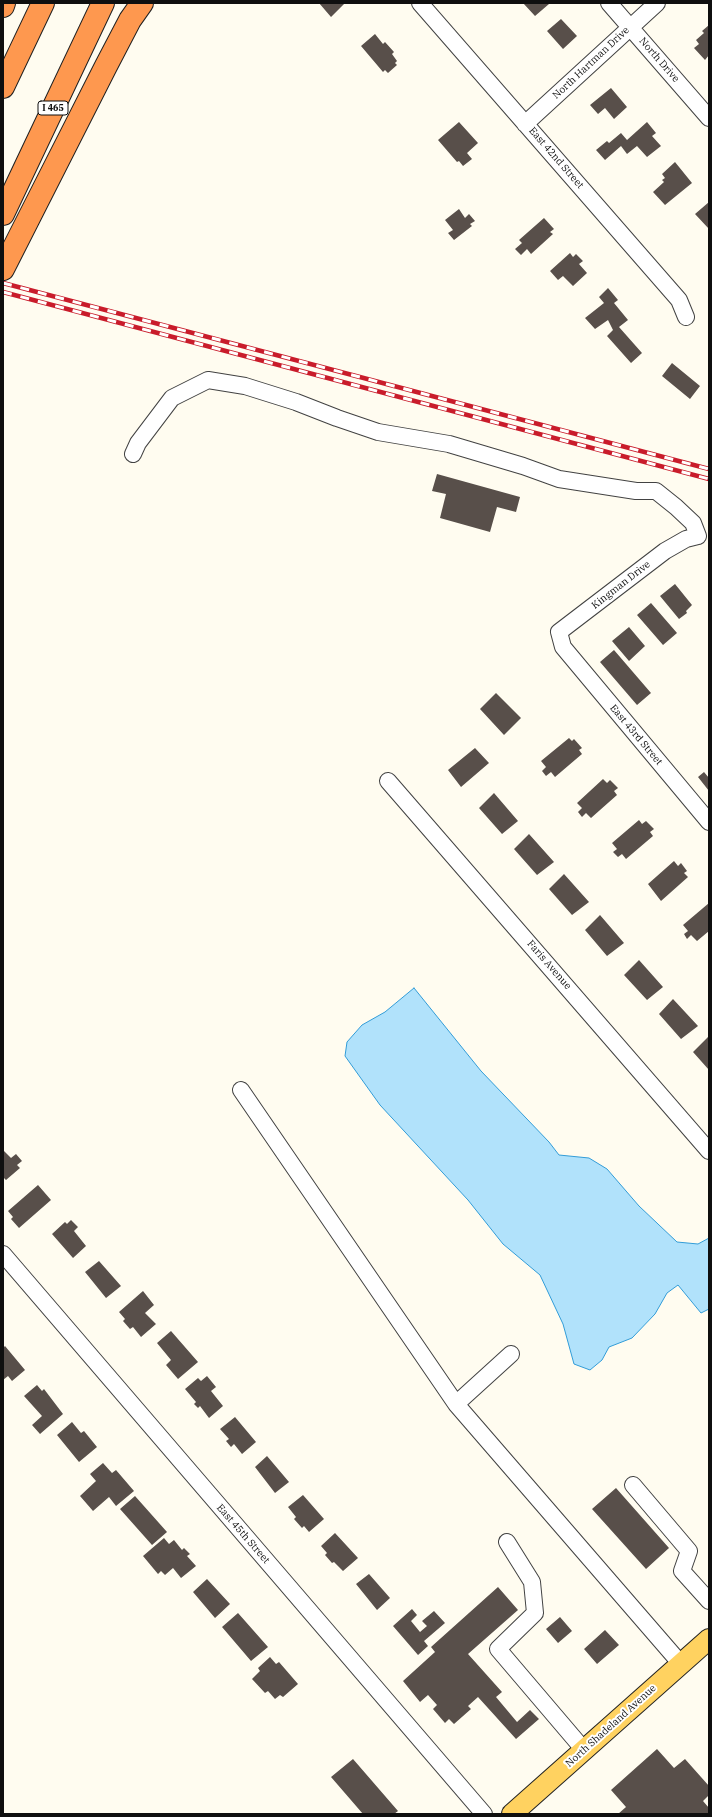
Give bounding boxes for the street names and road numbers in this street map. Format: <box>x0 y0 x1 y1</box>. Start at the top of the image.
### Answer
street label: North Hartman Drive <box>550 24 632 102</box>
street label: North Drive <box>636 35 682 85</box>
road number: I 465 <box>38 101 68 115</box>
street label: East 42nd Street <box>526 125 586 191</box>
street label: Kingman Drive <box>589 558 653 612</box>
street label: East 43rd Street <box>607 702 665 768</box>
street label: Faris Avenue <box>524 938 574 992</box>
street label: East 45th Street <box>214 1502 272 1566</box>
street label: North Shadeland Avenue <box>563 1682 659 1770</box>

